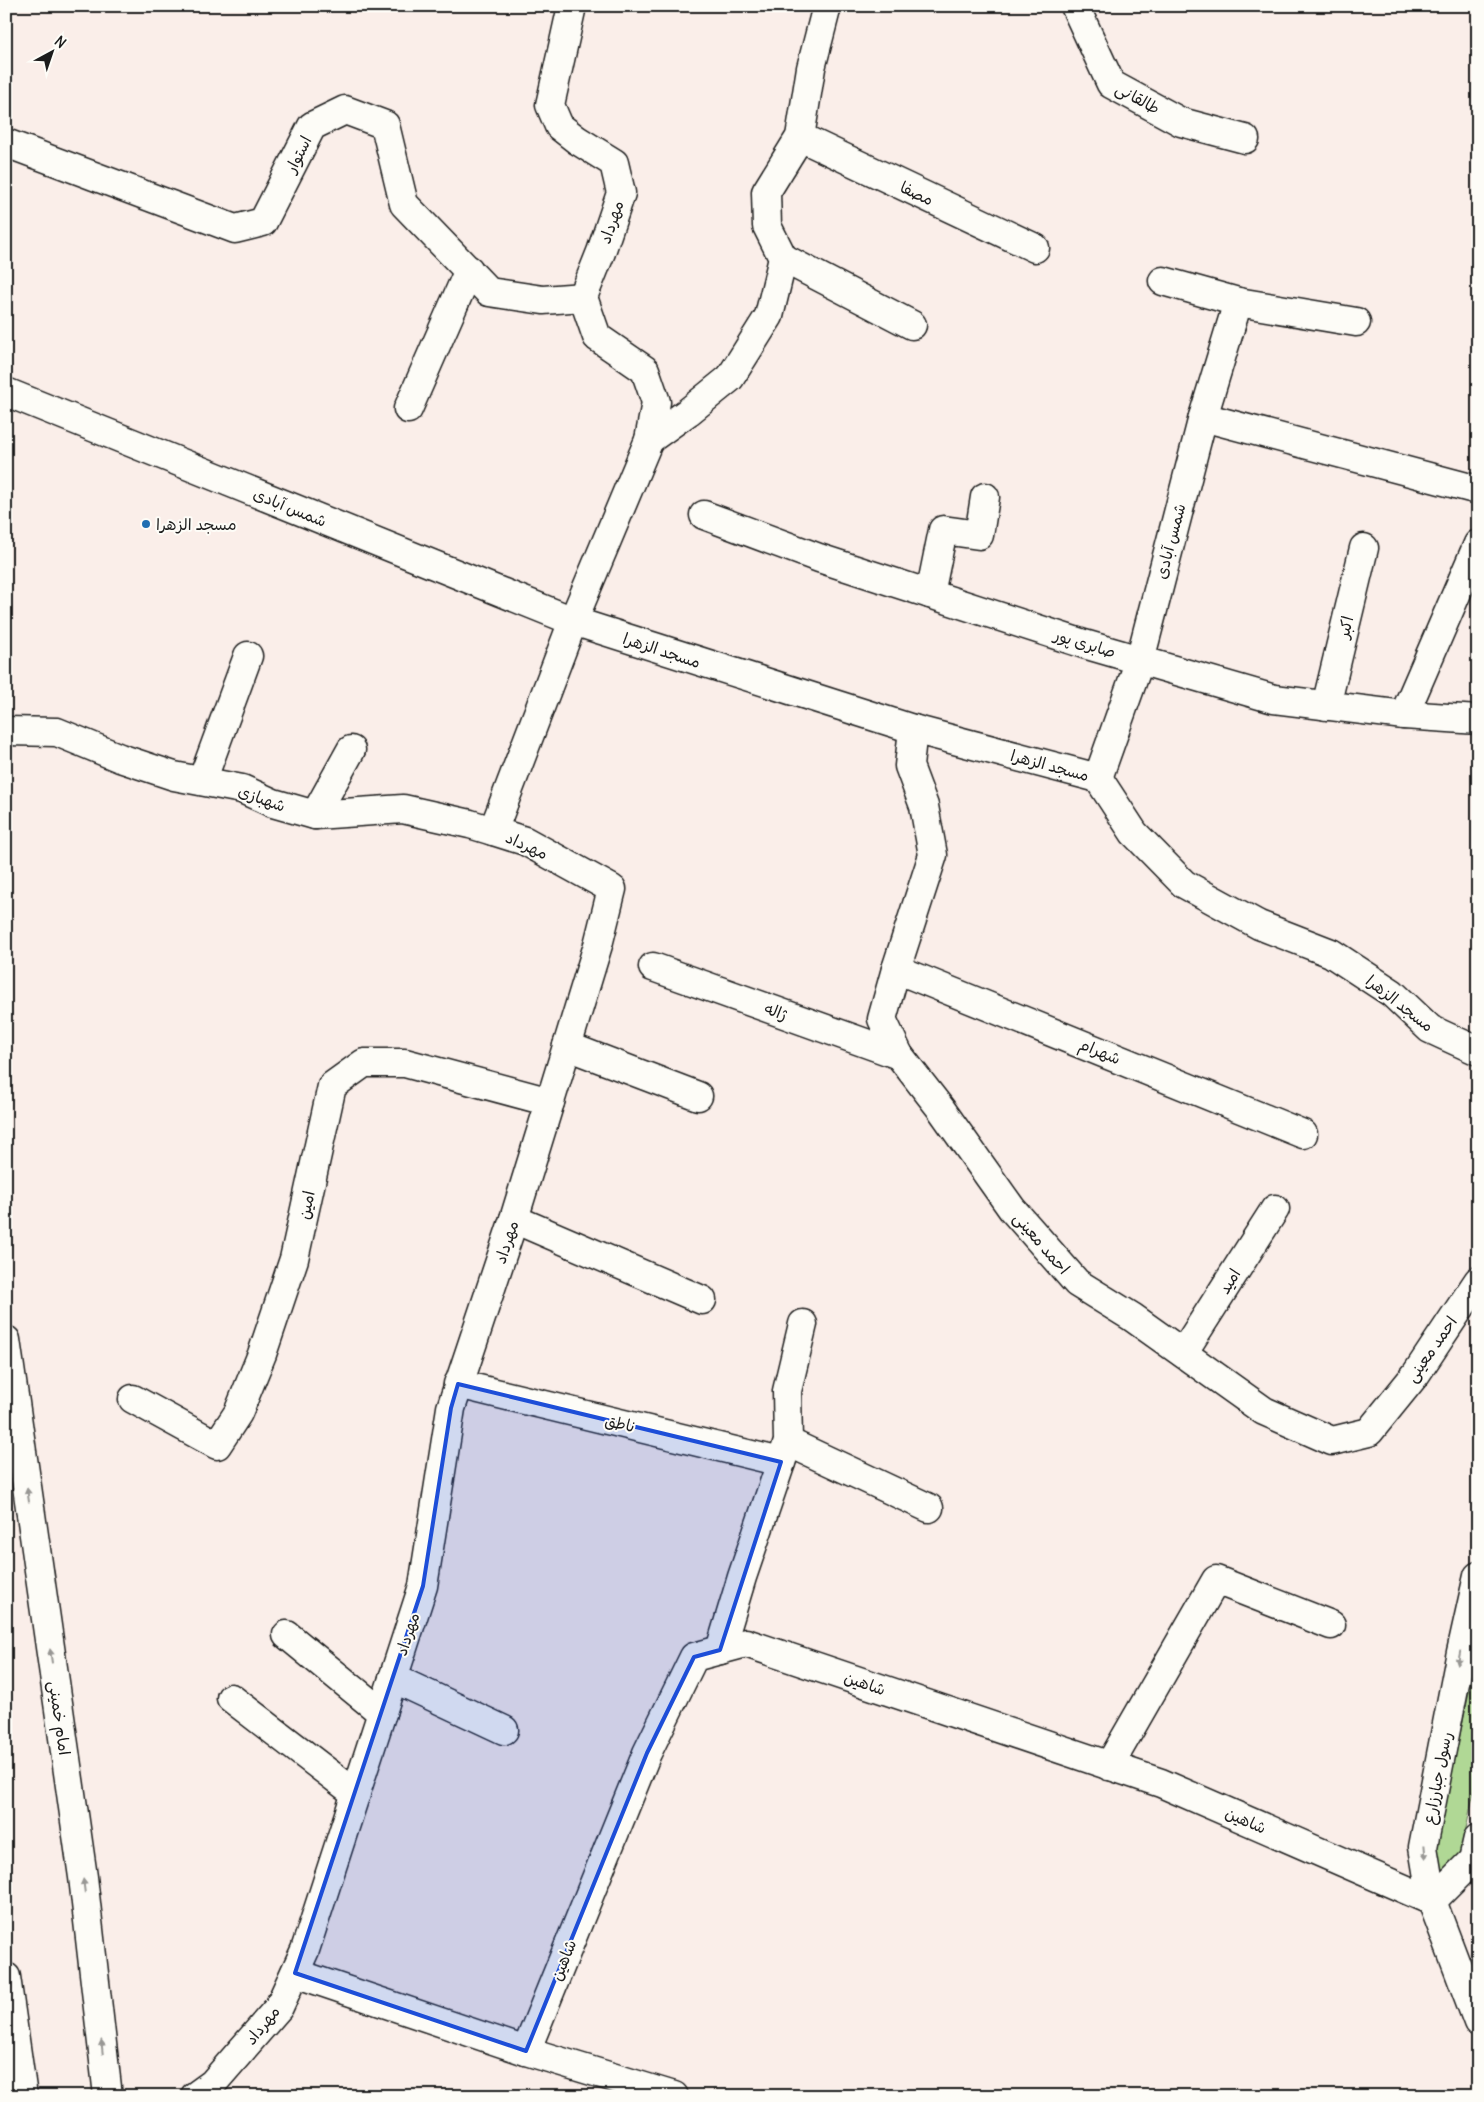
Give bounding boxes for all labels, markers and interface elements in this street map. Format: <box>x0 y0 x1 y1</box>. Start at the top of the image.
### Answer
north arrow <box>28 28 78 78</box>
text: N <box>51 32 70 52</box>
street label: طالقانی <box>1112 78 1164 119</box>
street label: استوار <box>279 132 317 178</box>
street label: مصفا <box>897 177 937 209</box>
street label: مهرداد <box>594 198 628 246</box>
street label: شمس آبادی <box>250 483 330 531</box>
street label: شمس آبادی <box>1150 501 1190 581</box>
place label: مسجد الزهرا <box>156 514 237 534</box>
marker: مسجد الزهرا <box>140 518 152 530</box>
street label: اکبر <box>1332 614 1357 642</box>
street label: صابری پور <box>1050 624 1118 663</box>
street label: مسجد الزهرا <box>621 628 703 672</box>
street label: مسجد الزهرا <box>1009 745 1091 785</box>
street label: شهبازی <box>236 780 288 816</box>
street label: مهرداد <box>503 827 551 863</box>
street label: مسجد الزهرا <box>1362 970 1438 1036</box>
street label: ژاله <box>762 998 790 1024</box>
street label: شهرام <box>1075 1034 1124 1071</box>
street label: امین <box>293 1189 319 1221</box>
street label: احمد معینی <box>1009 1208 1074 1279</box>
street label: مهرداد <box>490 1218 522 1266</box>
street label: امید <box>1214 1265 1244 1297</box>
street label: احمد معینی <box>1401 1312 1462 1386</box>
street label: ناطق <box>603 1410 637 1436</box>
one-way arrow <box>24 1486 32 1502</box>
street label: مهرداد <box>391 1610 423 1658</box>
one-way arrow <box>47 1647 55 1663</box>
one-way arrow <box>1455 1651 1463 1667</box>
street label: شاهین <box>842 1667 888 1699</box>
street label: امام خمینی <box>42 1680 75 1757</box>
street label: رسول جبارزارع <box>1418 1730 1458 1826</box>
street label: شاهین <box>1222 1802 1270 1838</box>
one-way arrow <box>1421 1845 1429 1861</box>
one-way arrow <box>80 1878 88 1894</box>
street label: شاهین <box>546 1937 580 1983</box>
street label: مهرداد <box>240 2001 284 2049</box>
one-way arrow <box>98 2039 106 2055</box>

